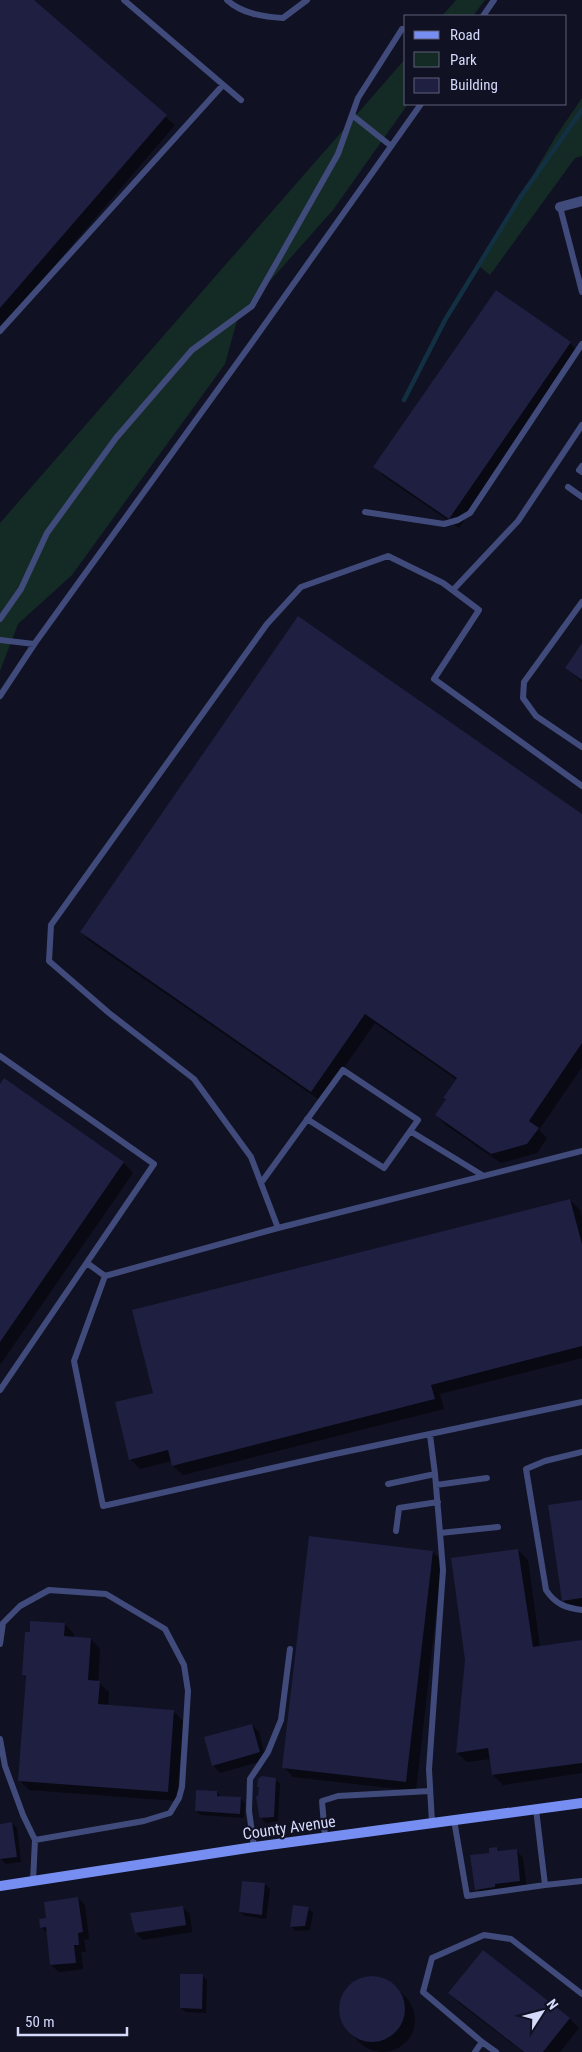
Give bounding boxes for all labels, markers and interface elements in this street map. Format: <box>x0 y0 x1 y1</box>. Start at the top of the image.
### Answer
legend <box>404 15 567 105</box>
text: Road <box>450 26 480 44</box>
text: Park <box>450 51 477 69</box>
text: Building <box>450 76 498 94</box>
street label: County Avenue <box>241 1812 337 1843</box>
north arrow <box>517 1987 567 2037</box>
text: N <box>544 1996 562 2013</box>
scale bar <box>18 2004 126 2036</box>
text: 50 m <box>25 2013 55 2031</box>

